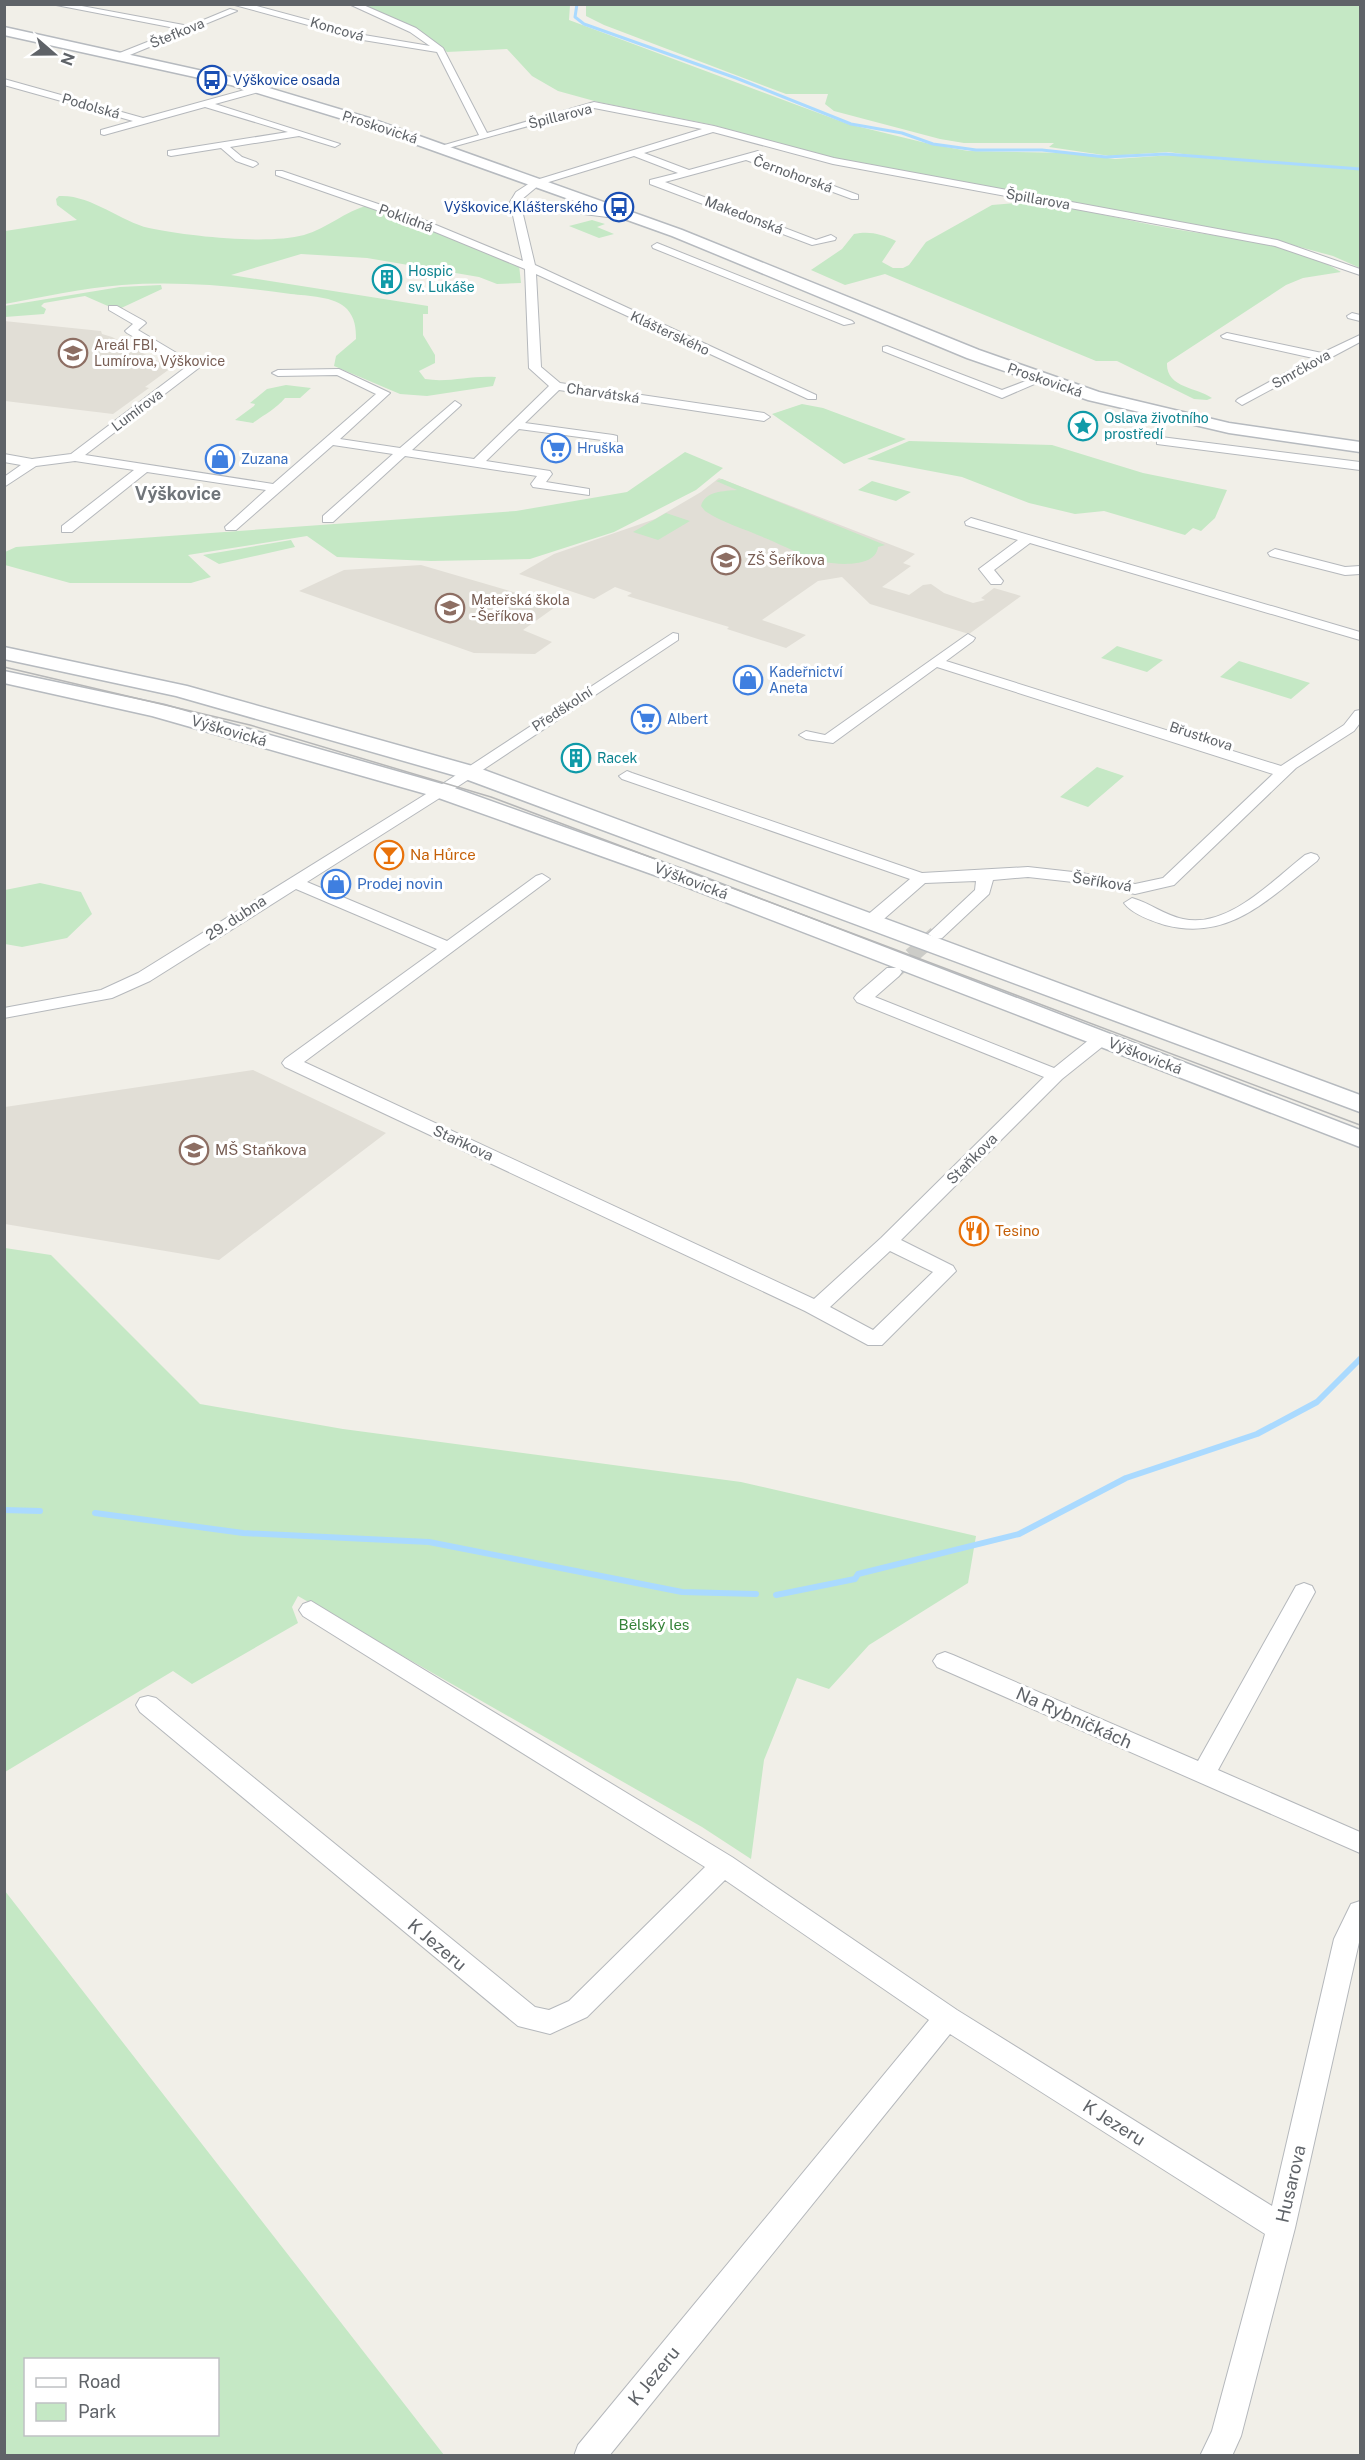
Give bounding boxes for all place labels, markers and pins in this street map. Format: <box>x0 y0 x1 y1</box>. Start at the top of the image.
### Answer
bus stop icon: Výškovice osada <box>196 64 228 96</box>
place label: Výškovice osada <box>233 72 340 88</box>
bus stop icon: Výškovice,Klášterského <box>603 191 635 223</box>
place label: Výškovice,Klášterského <box>444 199 598 215</box>
building icon: Hospic sv. Lukáše <box>371 263 403 295</box>
place label: Hospic sv. Lukáše <box>408 263 475 295</box>
school or university icon: Areál FBI, Lumírova, Výškovice <box>57 337 89 369</box>
place label: Areál FBI, Lumírova, Výškovice <box>94 337 225 369</box>
place icon: Oslava životního prostředí <box>1067 410 1099 442</box>
place label: Oslava životního prostředí <box>1104 410 1209 442</box>
supermarket icon: Hruška <box>540 432 572 464</box>
place label: Hruška <box>577 440 624 456</box>
shop icon: Zuzana <box>204 443 236 475</box>
place label: Zuzana <box>241 451 288 467</box>
school or university icon: ZŠ Šeříkova <box>710 544 742 576</box>
place label: ZŠ Šeříkova <box>747 551 825 568</box>
school or university icon: Mateřská škola - Šeříkova <box>434 592 466 624</box>
place label: Mateřská škola - Šeříkova <box>471 592 570 624</box>
shop icon: Kadeřnictví Aneta <box>732 664 764 696</box>
place label: Kadeřnictví Aneta <box>769 664 843 696</box>
supermarket icon: Albert <box>630 703 662 735</box>
place label: Albert <box>667 711 708 727</box>
building icon: Racek <box>560 742 592 774</box>
place label: Racek <box>597 750 638 766</box>
bar icon: Na Hůrce <box>373 839 405 871</box>
place label: Na Hůrce <box>410 846 476 863</box>
shop icon: Prodej novin <box>320 868 352 900</box>
place label: Prodej novin <box>357 875 443 892</box>
school or university icon: MŠ Staňkova <box>178 1134 210 1166</box>
place label: MŠ Staňkova <box>215 1141 307 1158</box>
restaurant icon: Tesino <box>958 1215 990 1247</box>
place label: Tesino <box>995 1222 1040 1239</box>

